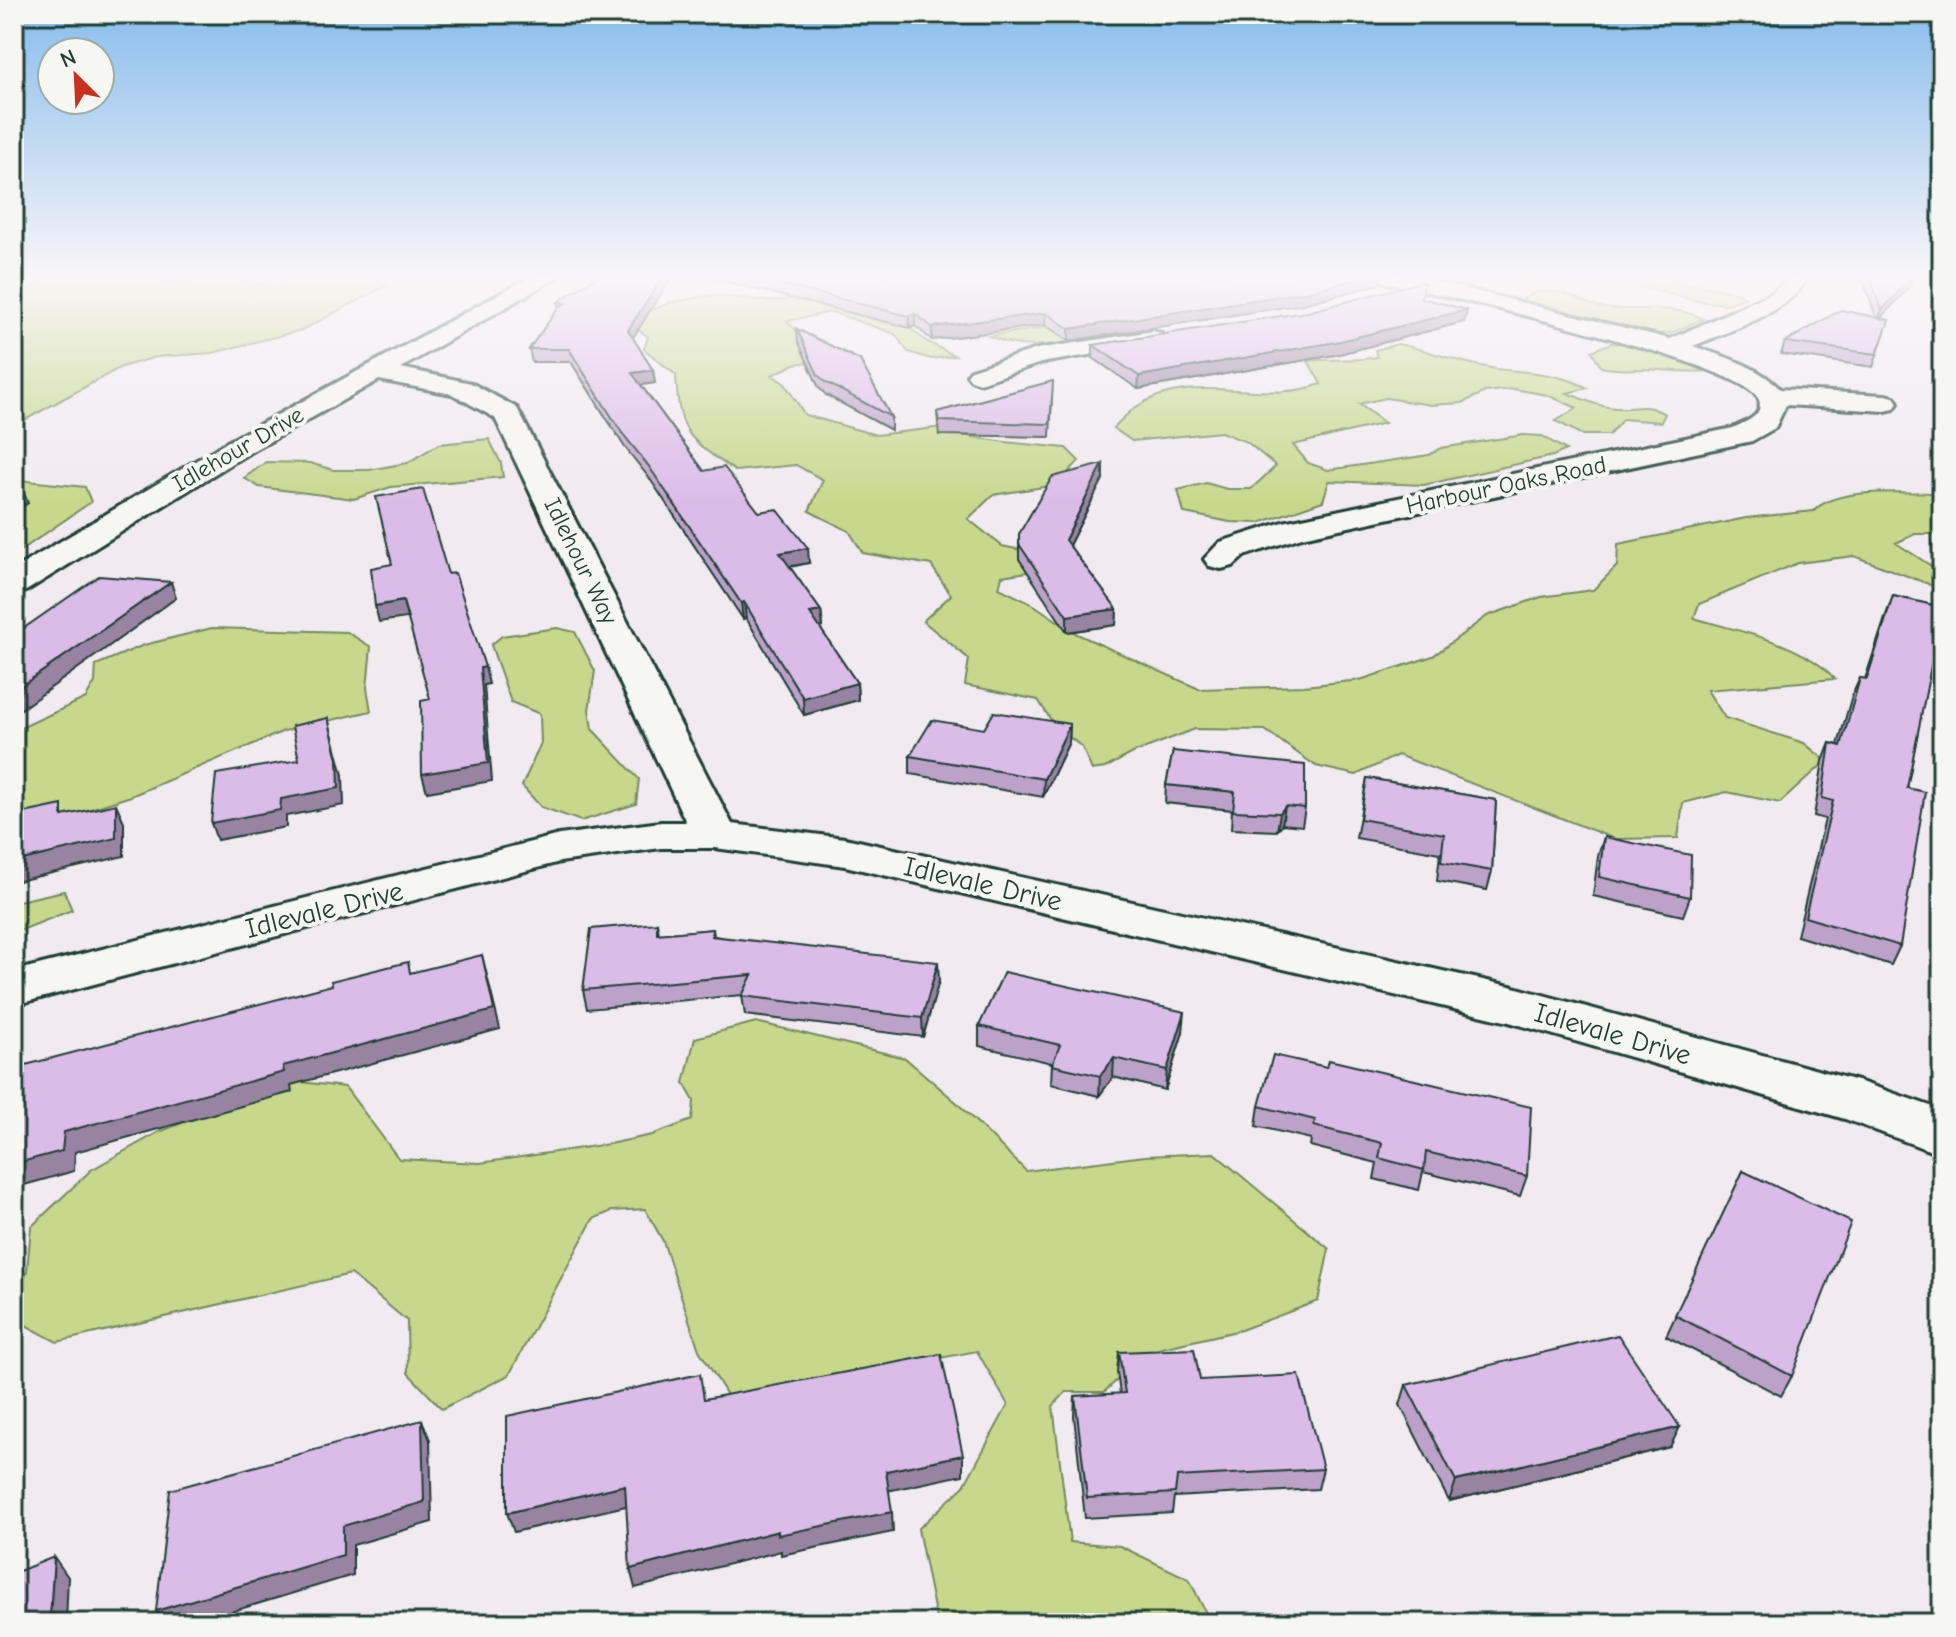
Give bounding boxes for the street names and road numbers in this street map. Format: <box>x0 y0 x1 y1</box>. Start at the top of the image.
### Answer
street label: Idlehour Drive <box>168 400 308 498</box>
street label: Harbour Oaks Road <box>1403 450 1609 520</box>
street label: Idlehour Way <box>538 493 624 629</box>
street label: Idlevale Drive <box>901 850 1065 918</box>
street label: Idlevale Drive <box>242 875 406 945</box>
street label: Idlevale Drive <box>1531 996 1695 1072</box>

